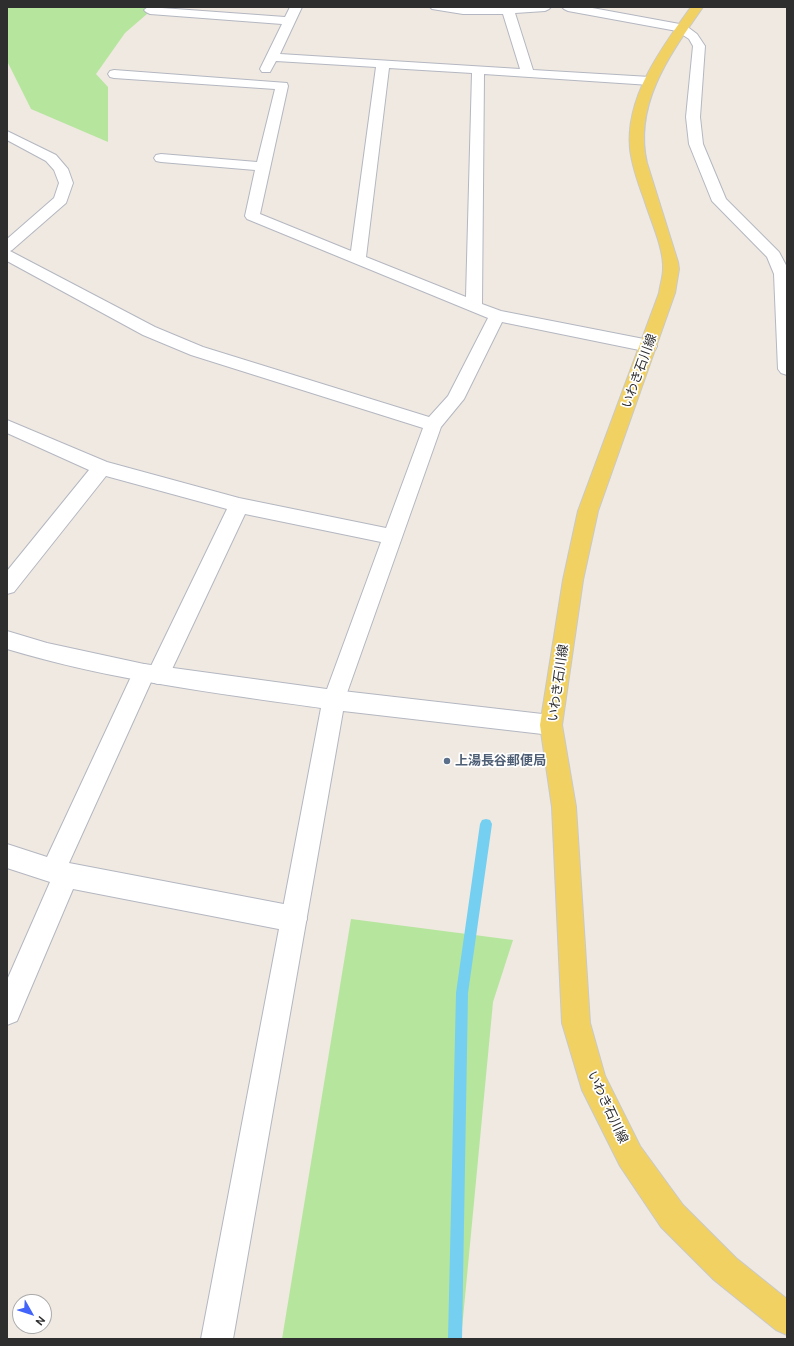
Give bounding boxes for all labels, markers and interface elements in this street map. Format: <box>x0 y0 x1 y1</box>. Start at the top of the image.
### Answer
street label: いわき石川線 <box>618 332 660 410</box>
street label: いわき石川線 <box>545 643 571 723</box>
place label: 上湯長谷郵便局 <box>455 753 546 769</box>
marker: 上湯長谷郵便局 <box>442 756 452 766</box>
street label: いわき石川線 <box>584 1068 632 1146</box>
north arrow <box>12 1294 52 1334</box>
text: N <box>33 1314 48 1328</box>

